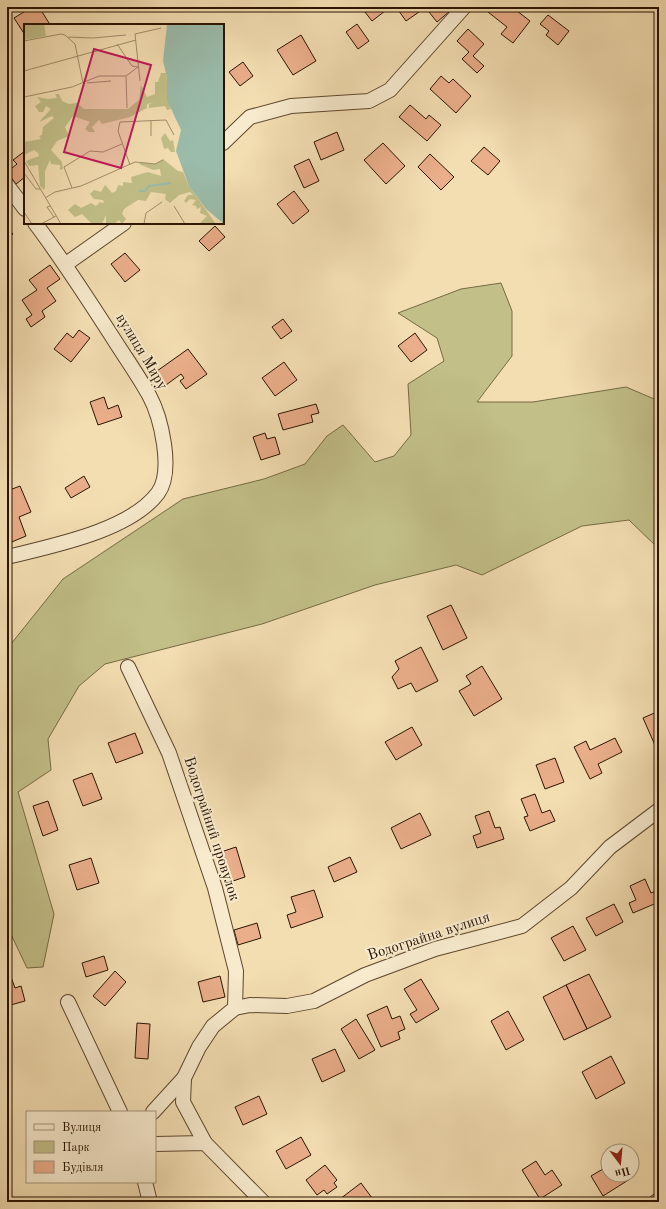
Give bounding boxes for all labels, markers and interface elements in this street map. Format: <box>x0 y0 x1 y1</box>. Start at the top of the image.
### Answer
inset map <box>24 24 224 224</box>
street label: вулиця Миру <box>112 311 170 393</box>
street label: Водограйний провулок <box>181 755 242 903</box>
street label: Водограйна вулиця <box>366 910 492 964</box>
legend <box>26 1111 156 1183</box>
text: Вулиця <box>62 1122 101 1134</box>
text: Парк <box>62 1142 90 1154</box>
north arrow <box>600 1143 640 1183</box>
text: Будівля <box>62 1161 104 1174</box>
text: Пн <box>614 1164 631 1179</box>

